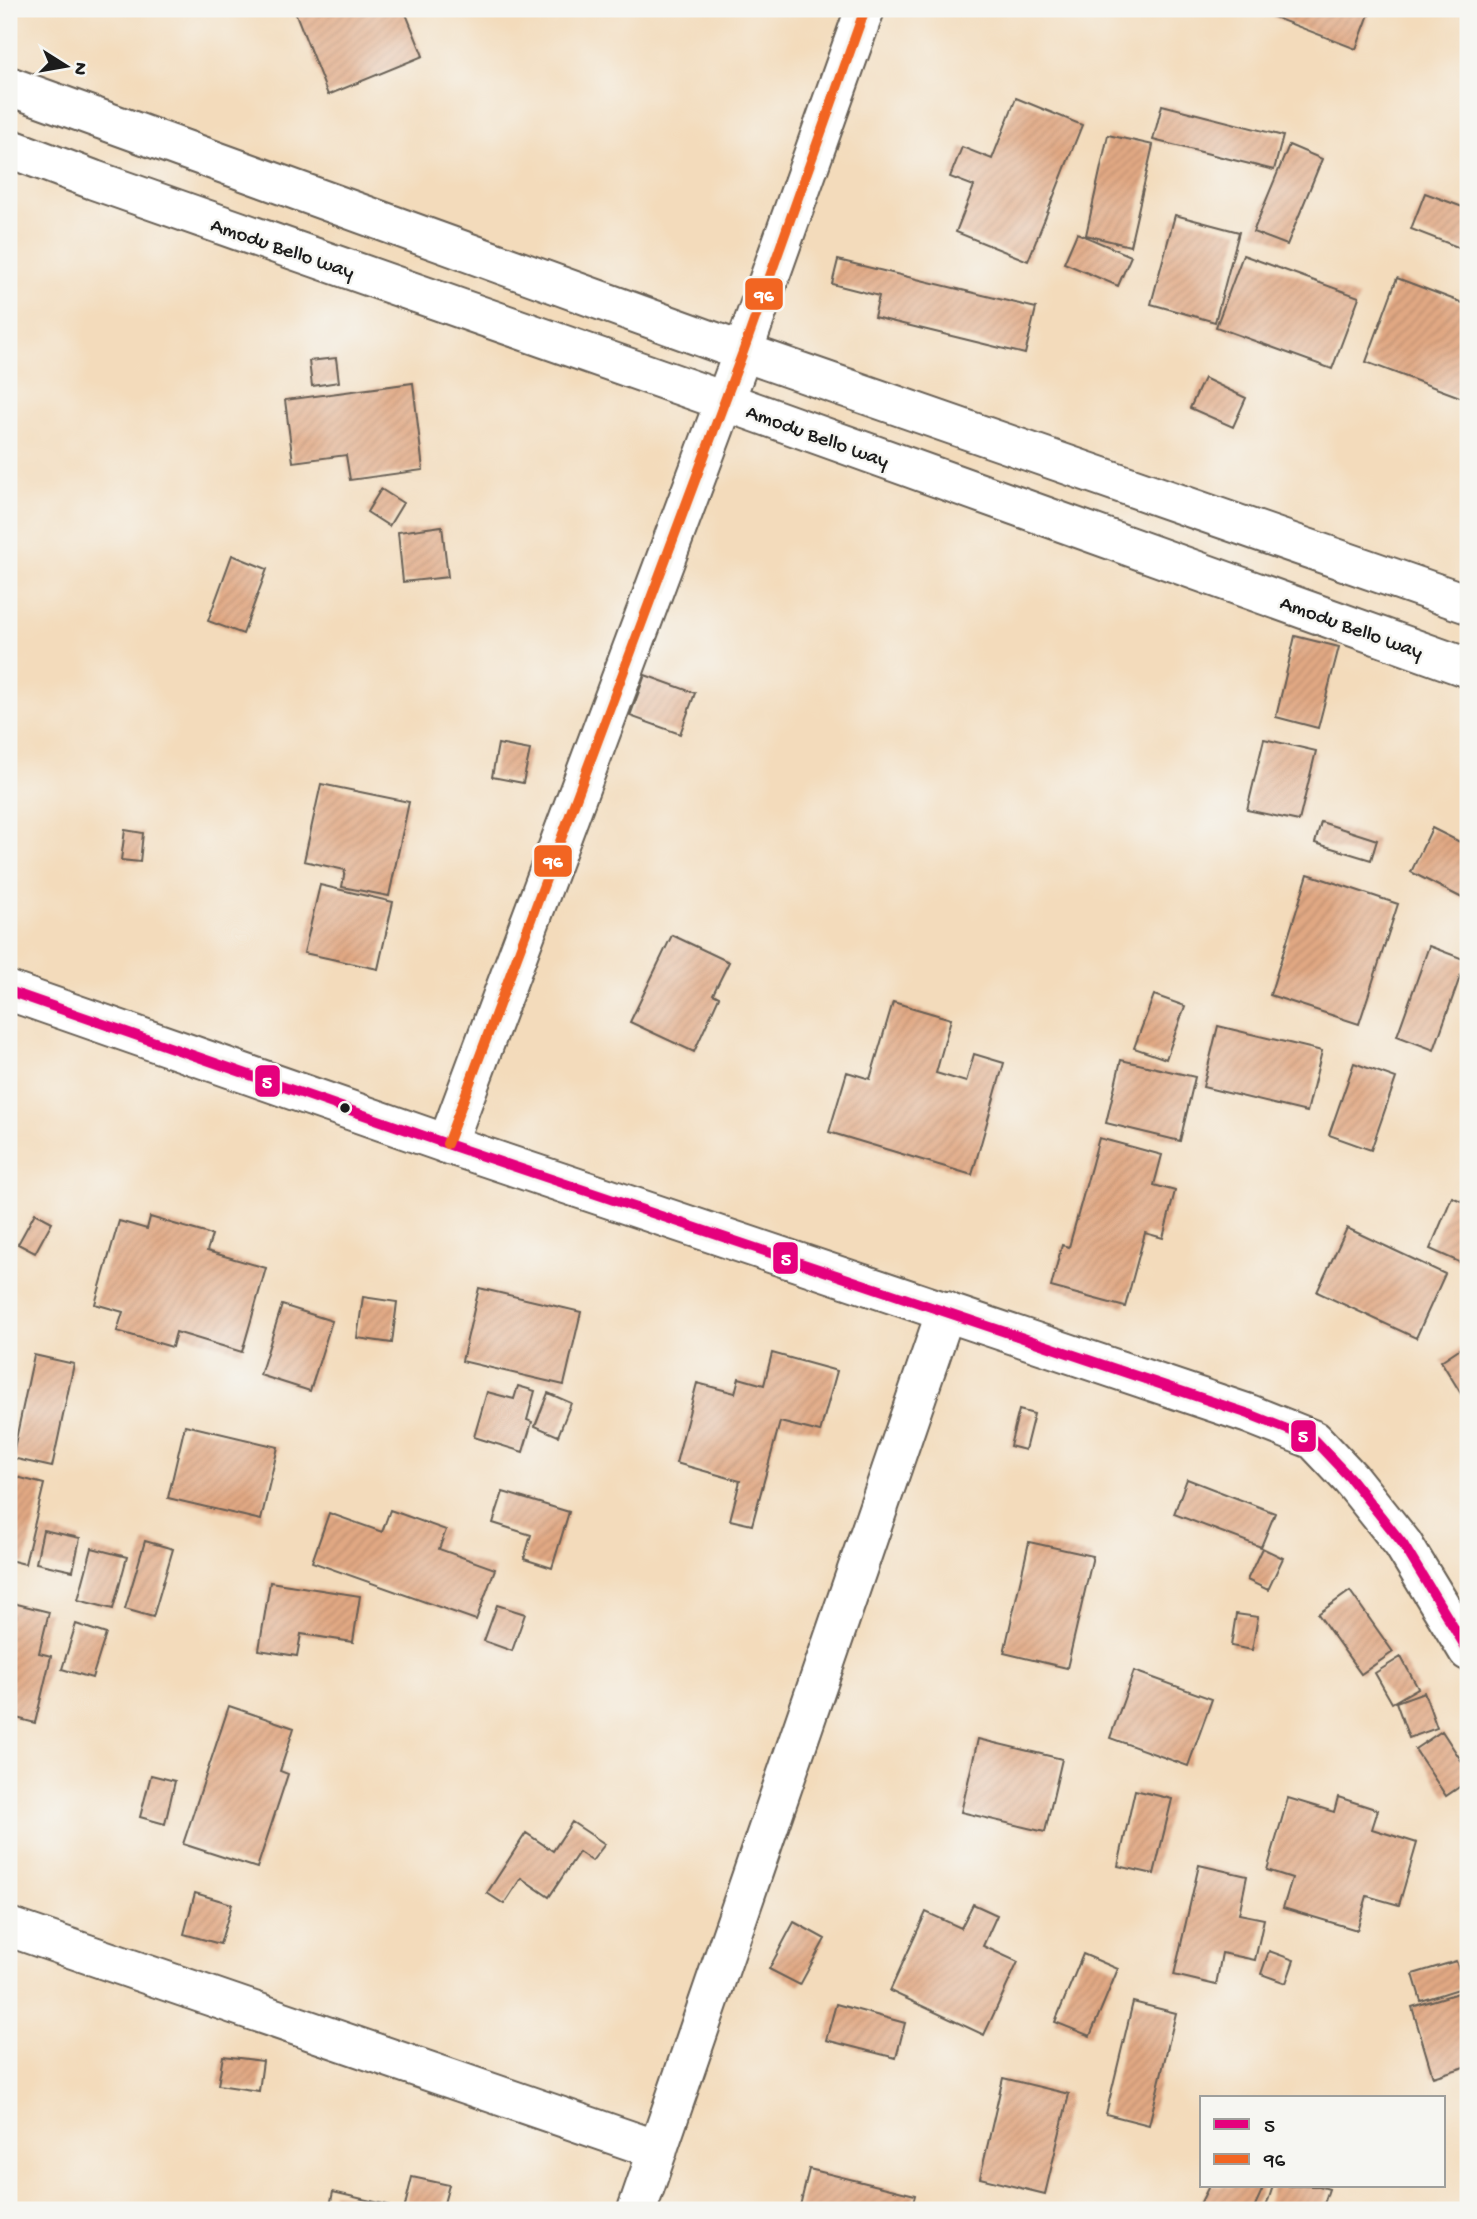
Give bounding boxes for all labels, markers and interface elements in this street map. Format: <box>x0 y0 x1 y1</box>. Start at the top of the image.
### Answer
north arrow <box>32 32 102 102</box>
text: N <box>67 60 92 77</box>
street label: Amodu Bello way <box>207 214 357 287</box>
line badge: 96 <box>744 277 784 311</box>
text: 96 <box>753 286 774 309</box>
street label: Amodu Bello way <box>742 401 892 476</box>
street label: Amodu Bello way <box>1276 592 1426 667</box>
line badge: 96 <box>533 844 573 878</box>
text: 96 <box>542 852 563 875</box>
line badge: 5 <box>254 1064 281 1098</box>
text: 5 <box>262 1073 272 1096</box>
unlabelled marker <box>338 1101 352 1115</box>
line badge: 5 <box>772 1241 799 1275</box>
text: 5 <box>781 1250 791 1273</box>
line badge: 5 <box>1290 1419 1317 1453</box>
text: 5 <box>1298 1427 1308 1450</box>
legend <box>1200 2096 1446 2188</box>
text: 5 <box>1264 2116 1275 2141</box>
text: 96 <box>1263 2150 1286 2175</box>

